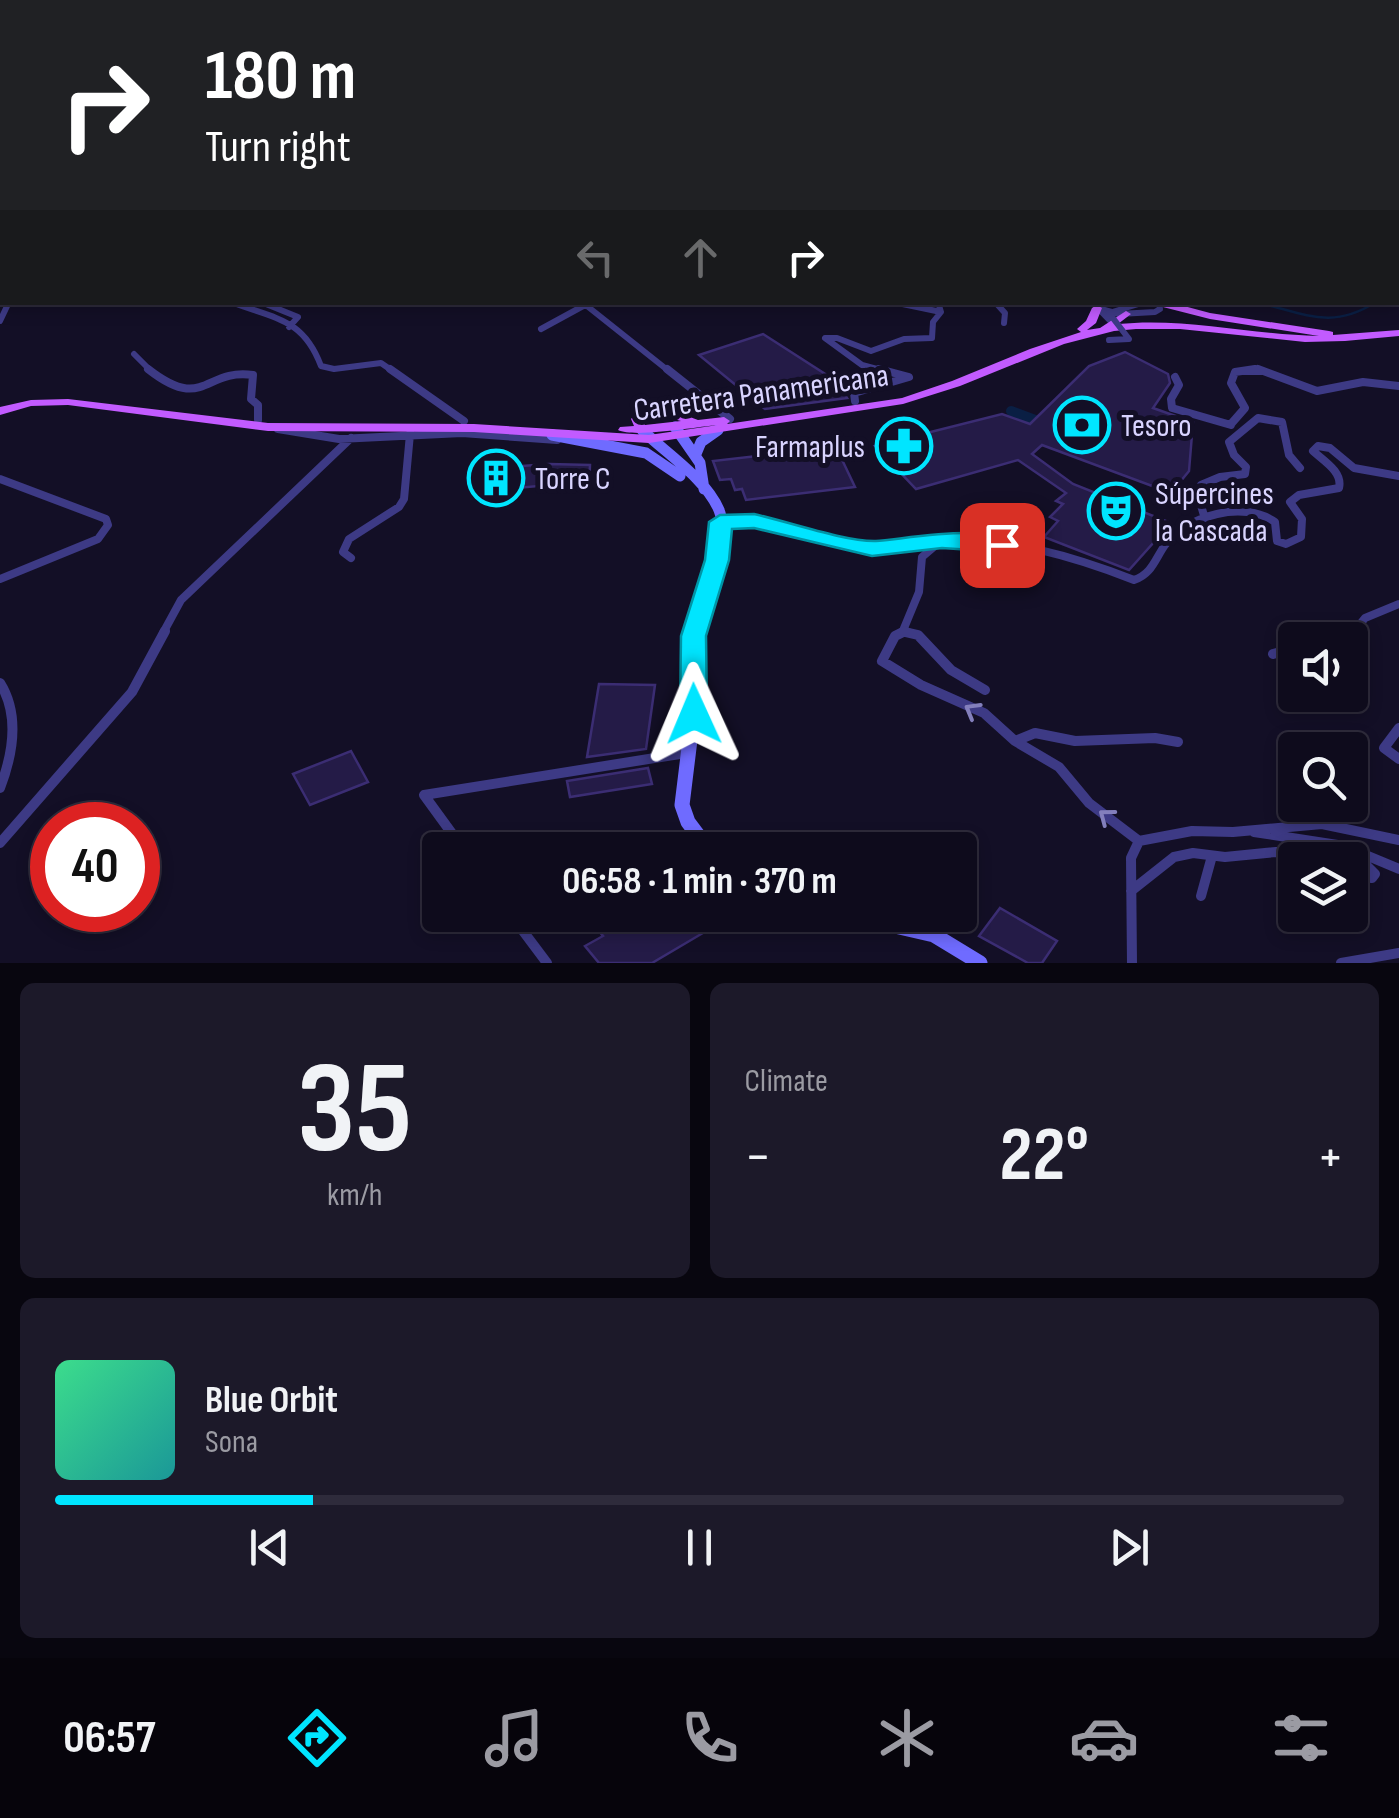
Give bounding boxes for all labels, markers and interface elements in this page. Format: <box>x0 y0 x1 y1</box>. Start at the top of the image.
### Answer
text: 180 m <box>205 35 356 119</box>
icon: right <box>40 40 170 170</box>
text: Turn right <box>205 120 351 175</box>
icon: left <box>568 230 623 285</box>
icon: ahead <box>673 230 728 285</box>
icon: right <box>778 230 833 285</box>
street label: Carretera Panamericana <box>631 356 891 431</box>
bank icon: Tesoro <box>1052 395 1112 455</box>
place label: Tesoro <box>1121 407 1191 446</box>
pharmacy icon: Farmaplus <box>874 416 934 476</box>
place label: Farmaplus <box>755 428 865 467</box>
building icon: Torre C <box>466 448 526 508</box>
place label: Torre C <box>535 460 611 499</box>
place label: Súpercines la Cascada <box>1155 475 1274 551</box>
theatre icon: Súpercines la Cascada <box>1086 481 1146 541</box>
pin <box>960 503 1045 588</box>
icon: arrive <box>975 518 1030 573</box>
map controls <box>1278 622 1368 932</box>
button: sound <box>1278 622 1368 712</box>
position arrow <box>642 662 746 766</box>
one-way arrow <box>965 702 983 722</box>
button: search <box>1278 732 1368 822</box>
speed limit sign: 40 <box>30 802 160 932</box>
one-way arrow <box>1099 810 1117 827</box>
button: layers <box>1278 842 1368 932</box>
text: 06:58 · 1 min · 370 m <box>562 859 837 904</box>
text: 35 <box>297 1033 412 1189</box>
text: Climate <box>745 1062 828 1101</box>
text: 22° <box>1000 1111 1089 1202</box>
text: − <box>745 1124 771 1191</box>
text: + <box>1317 1124 1344 1191</box>
text: km/h <box>327 1176 382 1215</box>
text: Blue Orbit <box>205 1378 338 1423</box>
text: Sona <box>205 1423 258 1462</box>
icon: previous <box>242 1520 297 1575</box>
icon: pause <box>672 1520 727 1575</box>
icon: next <box>1102 1520 1157 1575</box>
icon: directions <box>282 1703 352 1773</box>
icon: music <box>479 1703 549 1773</box>
icon: phone <box>675 1703 745 1773</box>
icon: climate <box>872 1703 942 1773</box>
icon: car <box>1069 1703 1139 1773</box>
icon: filters <box>1266 1703 1336 1773</box>
text: 06:57 <box>63 1711 155 1766</box>

